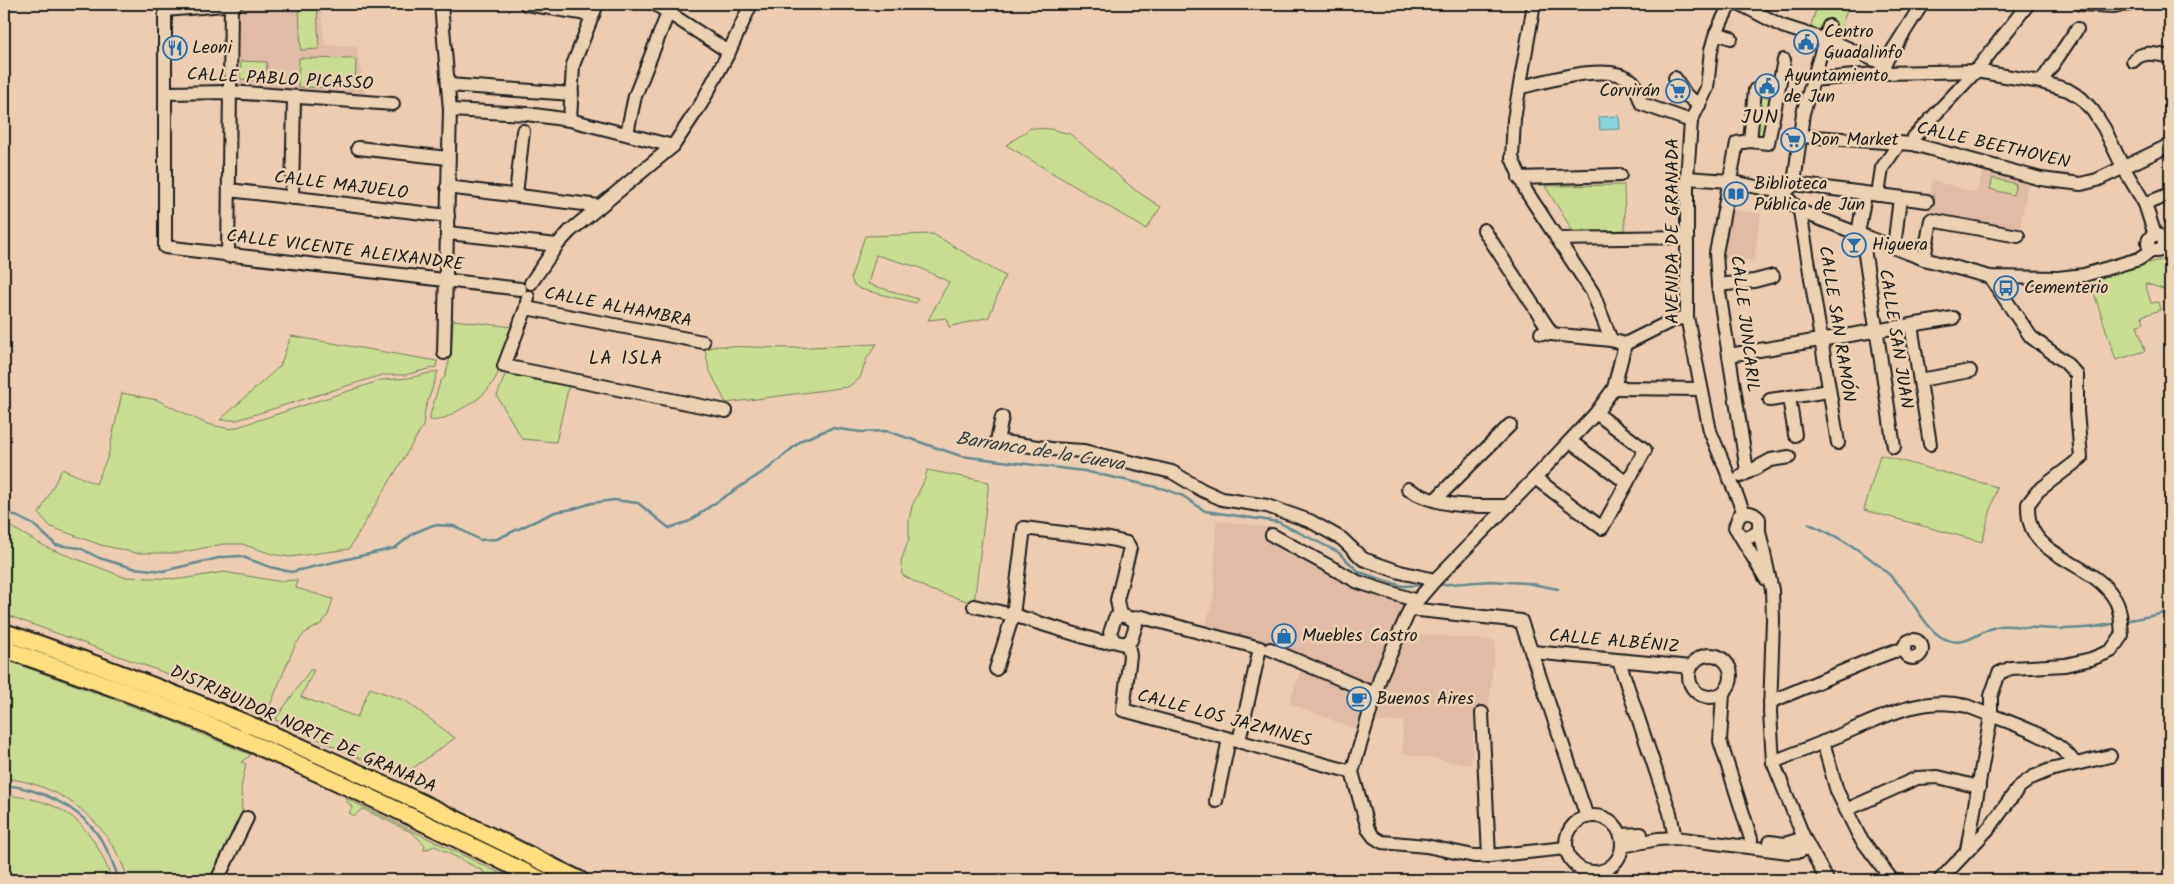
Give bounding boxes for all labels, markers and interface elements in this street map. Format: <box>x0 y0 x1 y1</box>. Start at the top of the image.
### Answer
place label: Centro Guadalinfo <box>1824 18 1903 68</box>
public building icon: Centro Guadalinfo <box>1793 29 1819 55</box>
place label: Leoni <box>192 34 233 63</box>
restaurant icon: Leoni <box>162 35 188 61</box>
street label: CALLE PABLO PICASSO <box>186 61 374 99</box>
place label: Ayuntamiento de Jun <box>1784 62 1888 112</box>
public building icon: Ayuntamiento de Jun <box>1754 73 1780 99</box>
place label: Corvirán <box>1599 77 1660 106</box>
supermarket icon: Corvirán <box>1665 78 1691 104</box>
district label: JUN <box>1741 102 1779 134</box>
street label: CALLE BEETHOVEN <box>1913 114 2073 178</box>
place label: Don Market <box>1810 126 1900 155</box>
supermarket icon: Don Market <box>1780 127 1806 153</box>
street label: AVENIDA DE GRANADA <box>1659 138 1688 324</box>
street label: CALLE MAJUELO <box>272 163 410 209</box>
place label: Biblioteca Pública de Jun <box>1754 170 1865 220</box>
library icon: Biblioteca Pública de Jun <box>1723 181 1749 207</box>
street label: CALLE VICENTE ALEIXANDRE <box>225 222 466 280</box>
place label: Higuera <box>1872 231 1928 260</box>
bar icon: Higuera <box>1841 232 1867 258</box>
street label: CALLE SAN RAMÓN <box>1809 244 1863 404</box>
street label: CALLE JUNCARIL <box>1721 254 1767 394</box>
street label: CALLE SAN JUAN <box>1870 267 1920 411</box>
place label: Cementerio <box>2024 274 2108 303</box>
bus stop icon: Cementerio <box>1993 275 2019 301</box>
street label: CALLE ALHAMBRA <box>542 279 694 337</box>
district label: LA ISLA <box>589 344 663 374</box>
water label: Barranco de la Cueva <box>954 424 1127 480</box>
place label: Muebles Castro <box>1302 622 1418 651</box>
street label: CALLE ALBÉNIZ <box>1548 622 1680 662</box>
shop icon: Muebles Castro <box>1271 623 1297 649</box>
street label: DISTRIBUIDOR NORTE DE GRANADA <box>165 658 441 802</box>
street label: CALLE LOS JAZMINES <box>1134 682 1315 756</box>
place label: Buenos Aires <box>1376 685 1474 714</box>
cafe icon: Buenos Aires <box>1346 686 1372 712</box>

